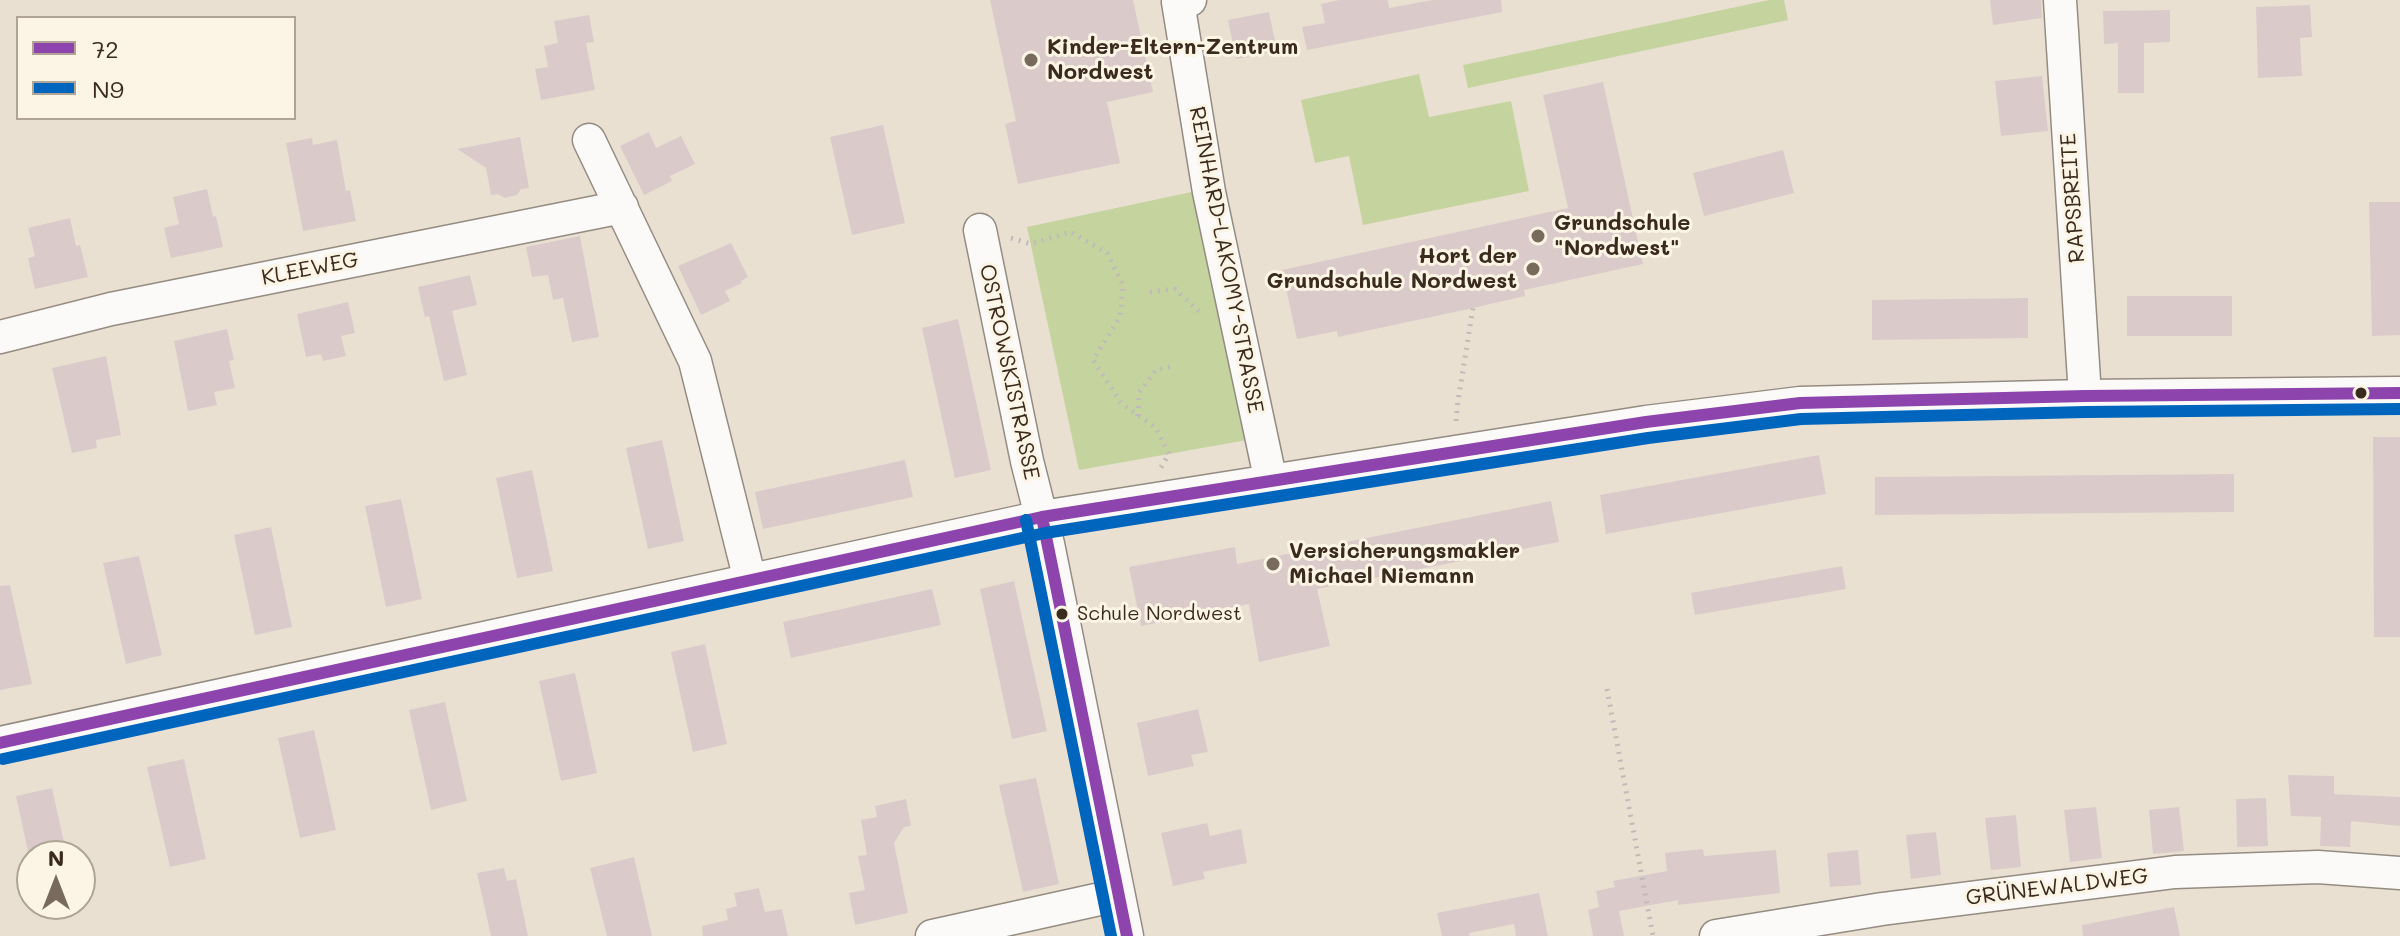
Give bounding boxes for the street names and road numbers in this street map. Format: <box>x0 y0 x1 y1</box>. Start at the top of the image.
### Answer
street label: REINHARD-LAKOMY-STRASSE <box>1183 104 1269 416</box>
street label: RAPSBREITE <box>2055 132 2091 264</box>
street label: KLEEWEG <box>259 247 361 291</box>
street label: OSTROWSKISTRASSE <box>973 262 1045 482</box>
street label: GRÜNEWALDWEG <box>1964 863 2150 911</box>

